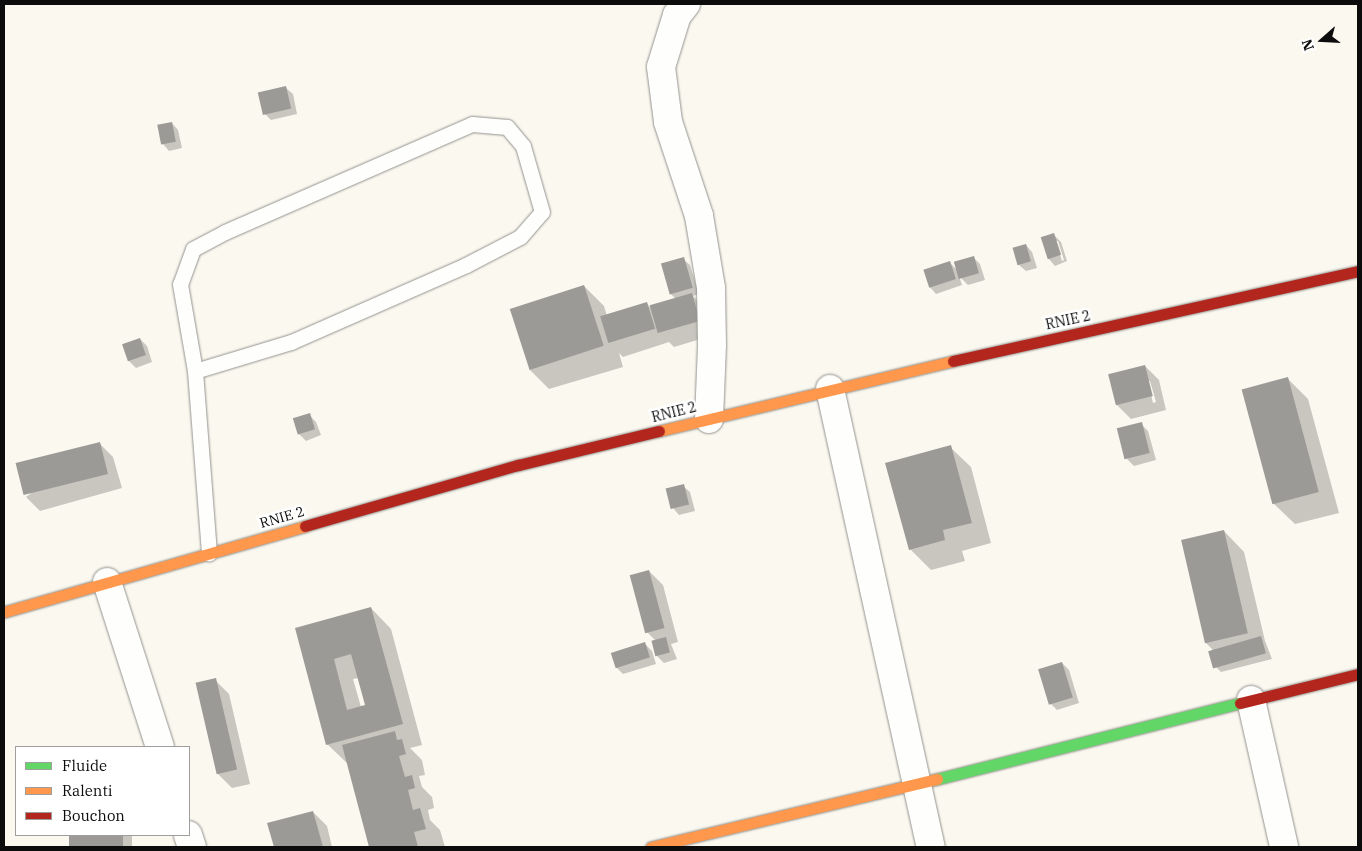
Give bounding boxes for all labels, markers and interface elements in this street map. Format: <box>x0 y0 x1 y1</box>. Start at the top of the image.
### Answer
north arrow <box>1297 15 1347 65</box>
text: N <box>1298 37 1318 53</box>
street label: RNIE 2 <box>1044 307 1092 333</box>
street label: RNIE 2 <box>650 398 698 426</box>
street label: RNIE 2 <box>258 503 306 531</box>
legend <box>15 746 190 836</box>
text: Fluide <box>62 756 107 775</box>
text: Ralenti <box>62 781 112 800</box>
text: Bouchon <box>62 806 125 825</box>

